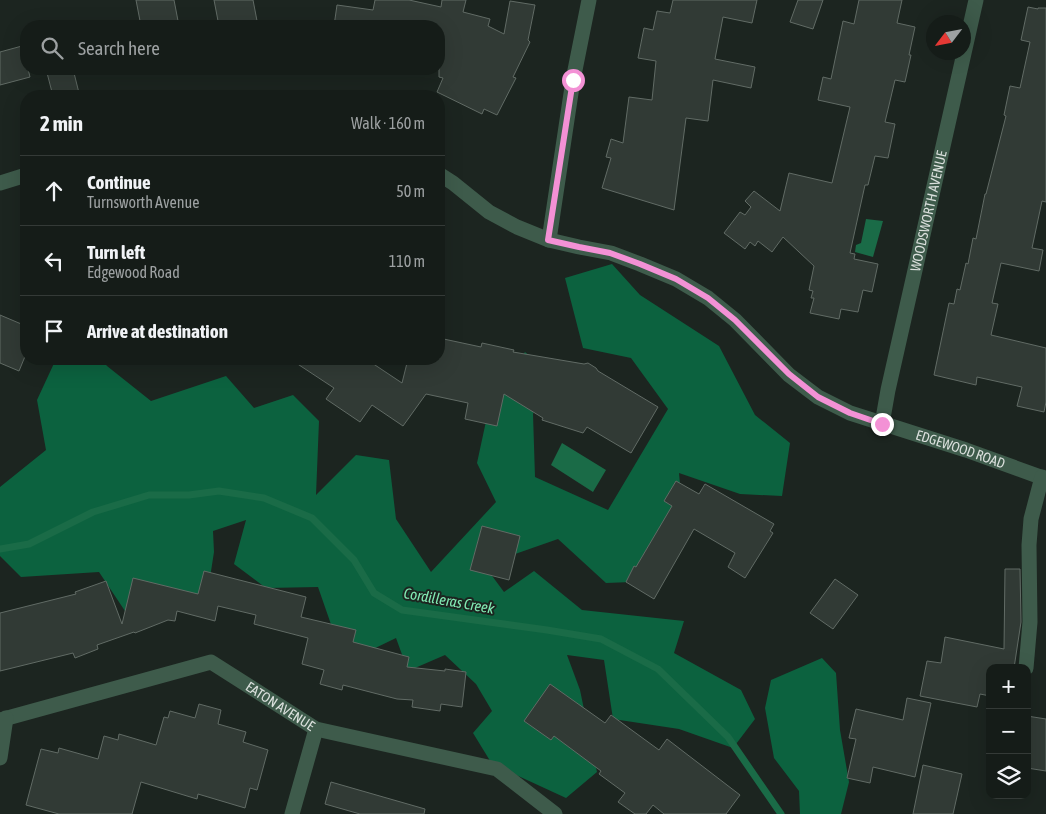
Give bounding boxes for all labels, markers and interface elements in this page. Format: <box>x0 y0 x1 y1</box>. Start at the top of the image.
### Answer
north arrow <box>926 15 971 60</box>
search box <box>20 20 445 75</box>
icon: search <box>38 34 66 62</box>
text: Search here <box>78 37 160 59</box>
route start <box>562 69 585 92</box>
text: 2 min <box>40 111 83 135</box>
text: Walk · 160 m <box>351 114 425 132</box>
street label: WOODSWORTH AVENUE <box>907 149 950 273</box>
text: Continue <box>87 171 151 193</box>
icon: ahead <box>40 177 68 205</box>
text: 50 m <box>396 182 425 200</box>
text: Turnsworth Avenue <box>87 193 199 211</box>
text: Turn left <box>87 241 145 263</box>
icon: left <box>40 247 68 275</box>
text: 110 m <box>389 252 425 270</box>
text: Edgewood Road <box>87 263 180 281</box>
icon: arrive <box>40 317 68 345</box>
text: Arrive at destination <box>87 320 228 342</box>
route end <box>871 413 894 436</box>
street label: EDGEWOOD ROAD <box>914 427 1007 472</box>
water label: Cordilleras Creek <box>402 584 496 617</box>
map controls <box>986 664 1031 799</box>
button: + <box>986 664 1031 709</box>
street label: EATON AVENUE <box>243 678 318 734</box>
button: − <box>986 709 1031 754</box>
button: layers <box>986 754 1031 799</box>

